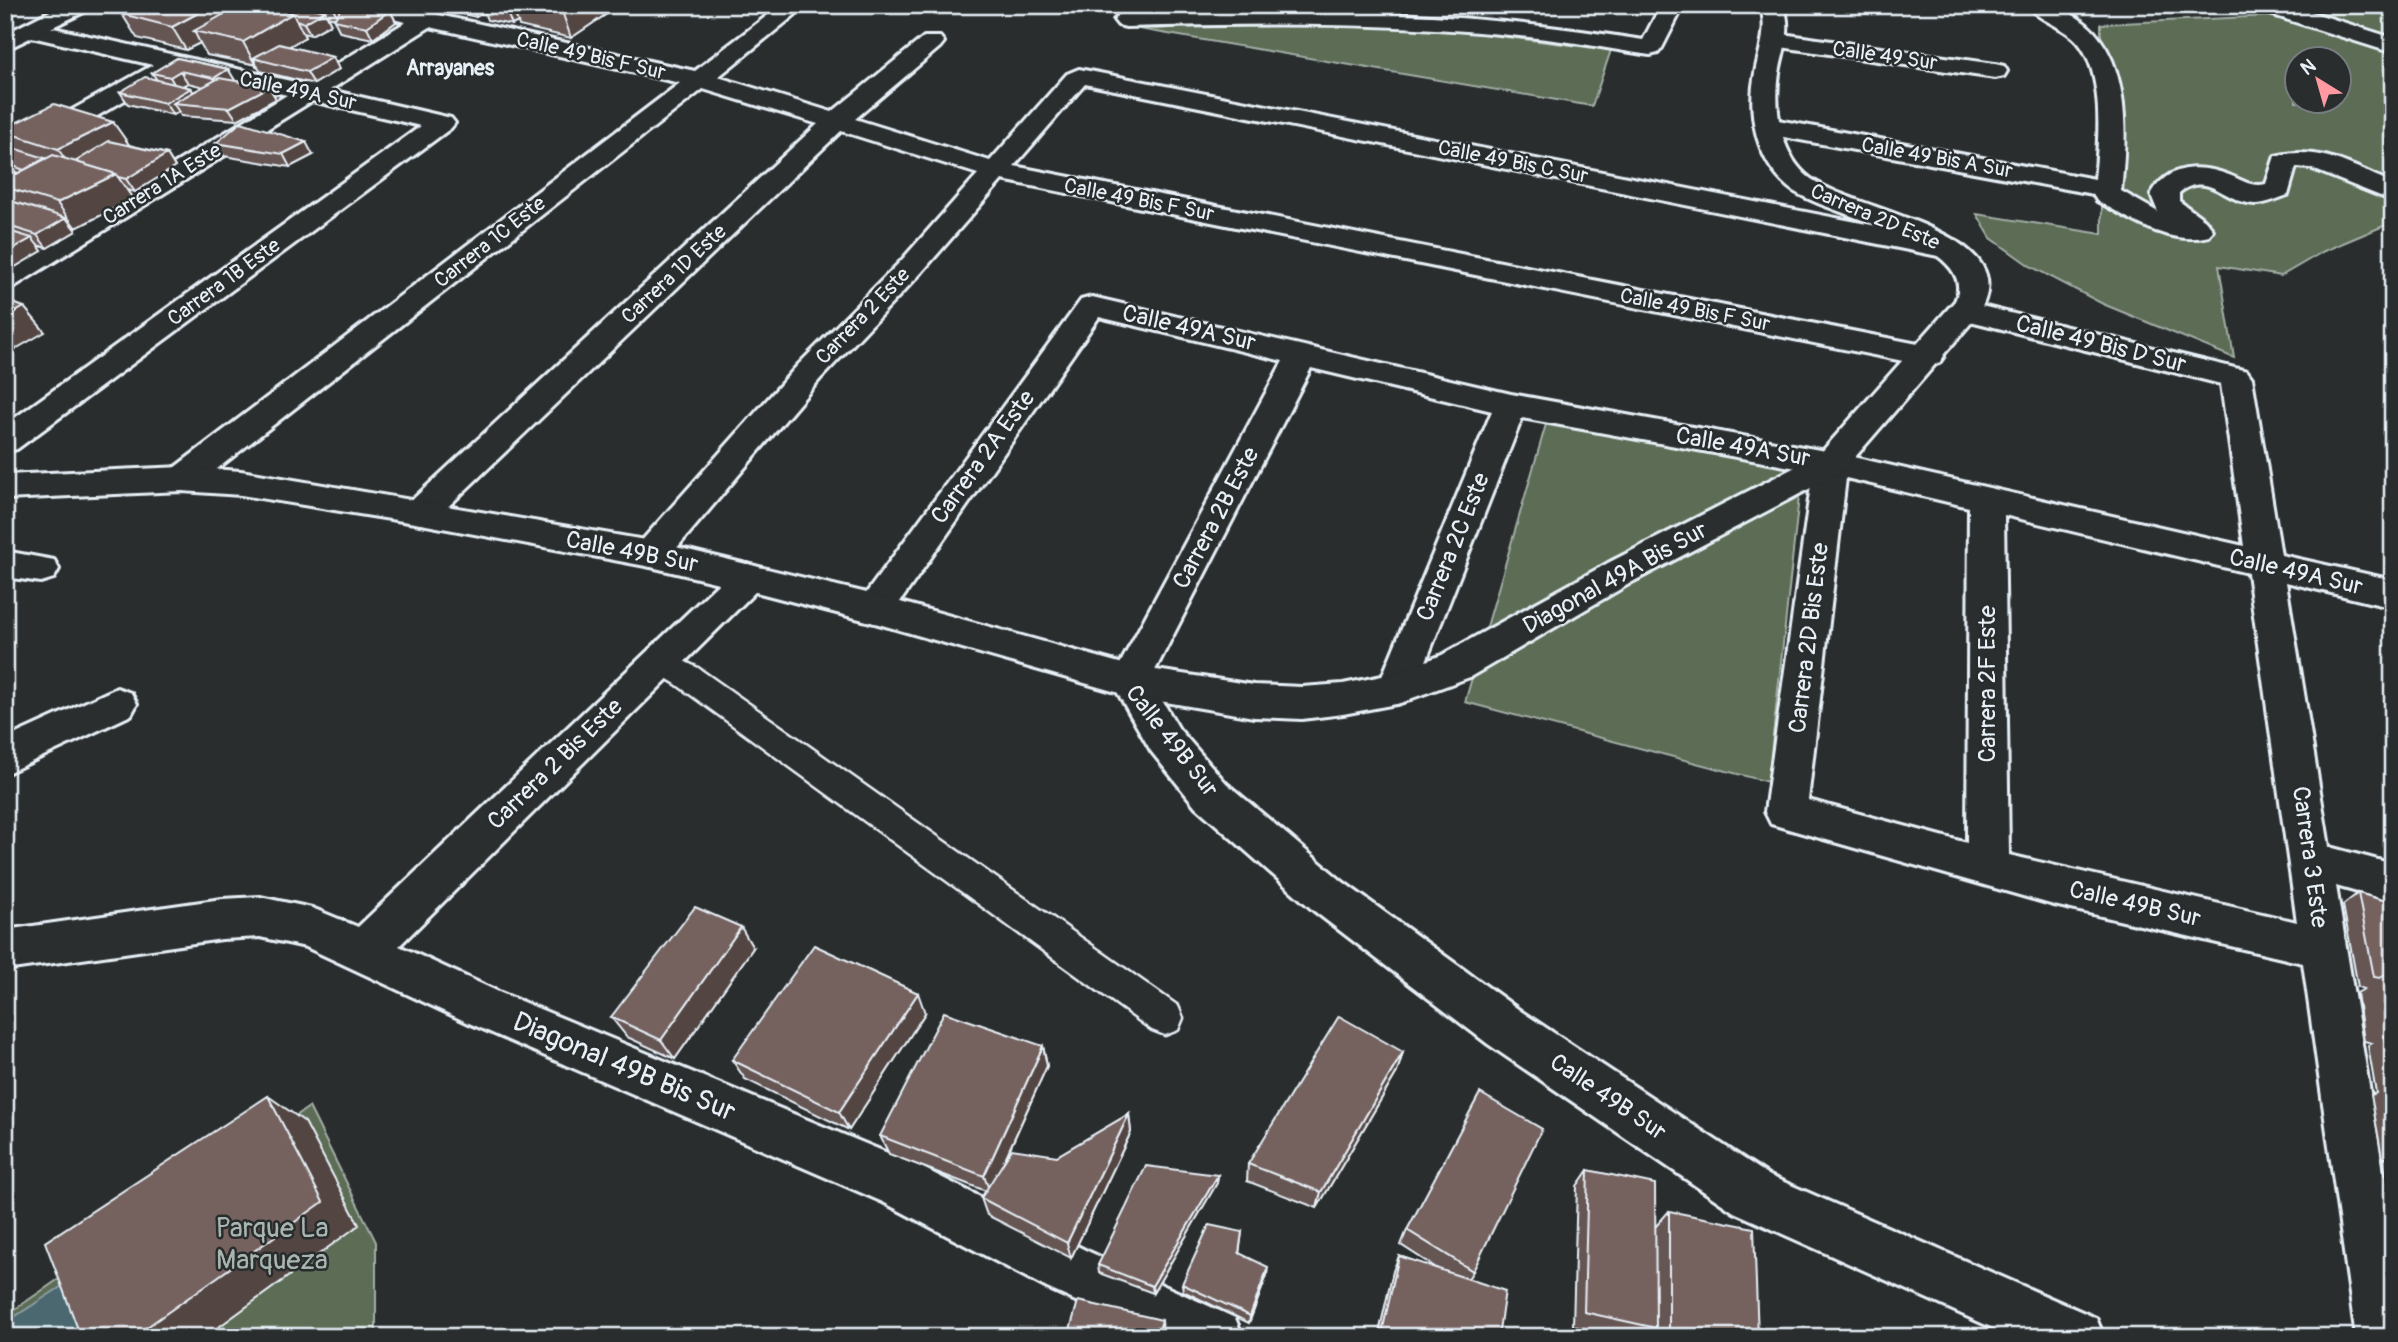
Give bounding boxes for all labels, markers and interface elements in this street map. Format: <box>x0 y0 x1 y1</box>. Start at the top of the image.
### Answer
street label: Calle 49 Bis F Sur <box>514 26 669 86</box>
street label: Calle 49 Sur <box>1831 35 1940 77</box>
north arrow <box>2282 46 2352 116</box>
text: N <box>2296 54 2321 81</box>
district label: Arrayanes <box>406 55 495 82</box>
street label: Calle 49A Sur <box>237 65 360 117</box>
street label: Calle 49 Bis A Sur <box>1859 131 2015 185</box>
street label: Calle 49 Bis C Sur <box>1436 134 1591 190</box>
street label: Carrera 1A Este <box>98 136 227 231</box>
street label: Calle 49 Bis F Sur <box>1062 172 1217 228</box>
street label: Carrera 2D Este <box>1806 178 1944 257</box>
street label: Carrera 1C Este <box>429 190 552 294</box>
street label: Carrera 1D Este <box>616 218 733 330</box>
street label: Carrera 1B Este <box>162 232 286 332</box>
street label: Carrera 2 Este <box>810 261 917 370</box>
street label: Calle 49 Bis F Sur <box>1618 282 1773 338</box>
street label: Calle 49A Sur <box>1119 299 1259 358</box>
street label: Calle 49 Bis D Sur <box>2013 309 2190 379</box>
street label: Carrera 2A Este <box>925 384 1041 530</box>
street label: Calle 49A Sur <box>1673 421 1813 473</box>
street label: Carrera 2B Este <box>1167 442 1266 594</box>
street label: Carrera 2C Este <box>1410 468 1496 625</box>
street label: Diagonal 49A Bis Sur <box>1518 515 1713 641</box>
street label: Calle 49B Sur <box>563 525 701 579</box>
street label: Carrera 2D Bis Este <box>1783 541 1835 735</box>
street label: Calle 49A Sur <box>2226 543 2366 602</box>
street label: Carrera 2F Este <box>1973 605 2002 763</box>
street label: Calle 49B Sur <box>1119 679 1225 803</box>
street label: Carrera 2 Bis Este <box>481 692 629 836</box>
street label: Carrera 3 Este <box>2286 784 2334 930</box>
street label: Calle 49B Sur <box>2066 875 2204 933</box>
street label: Diagonal 49B Bis Sur <box>507 1004 741 1130</box>
street label: Calle 49B Sur <box>1544 1047 1672 1147</box>
park label: Parque La Marqueza <box>215 1211 329 1278</box>

